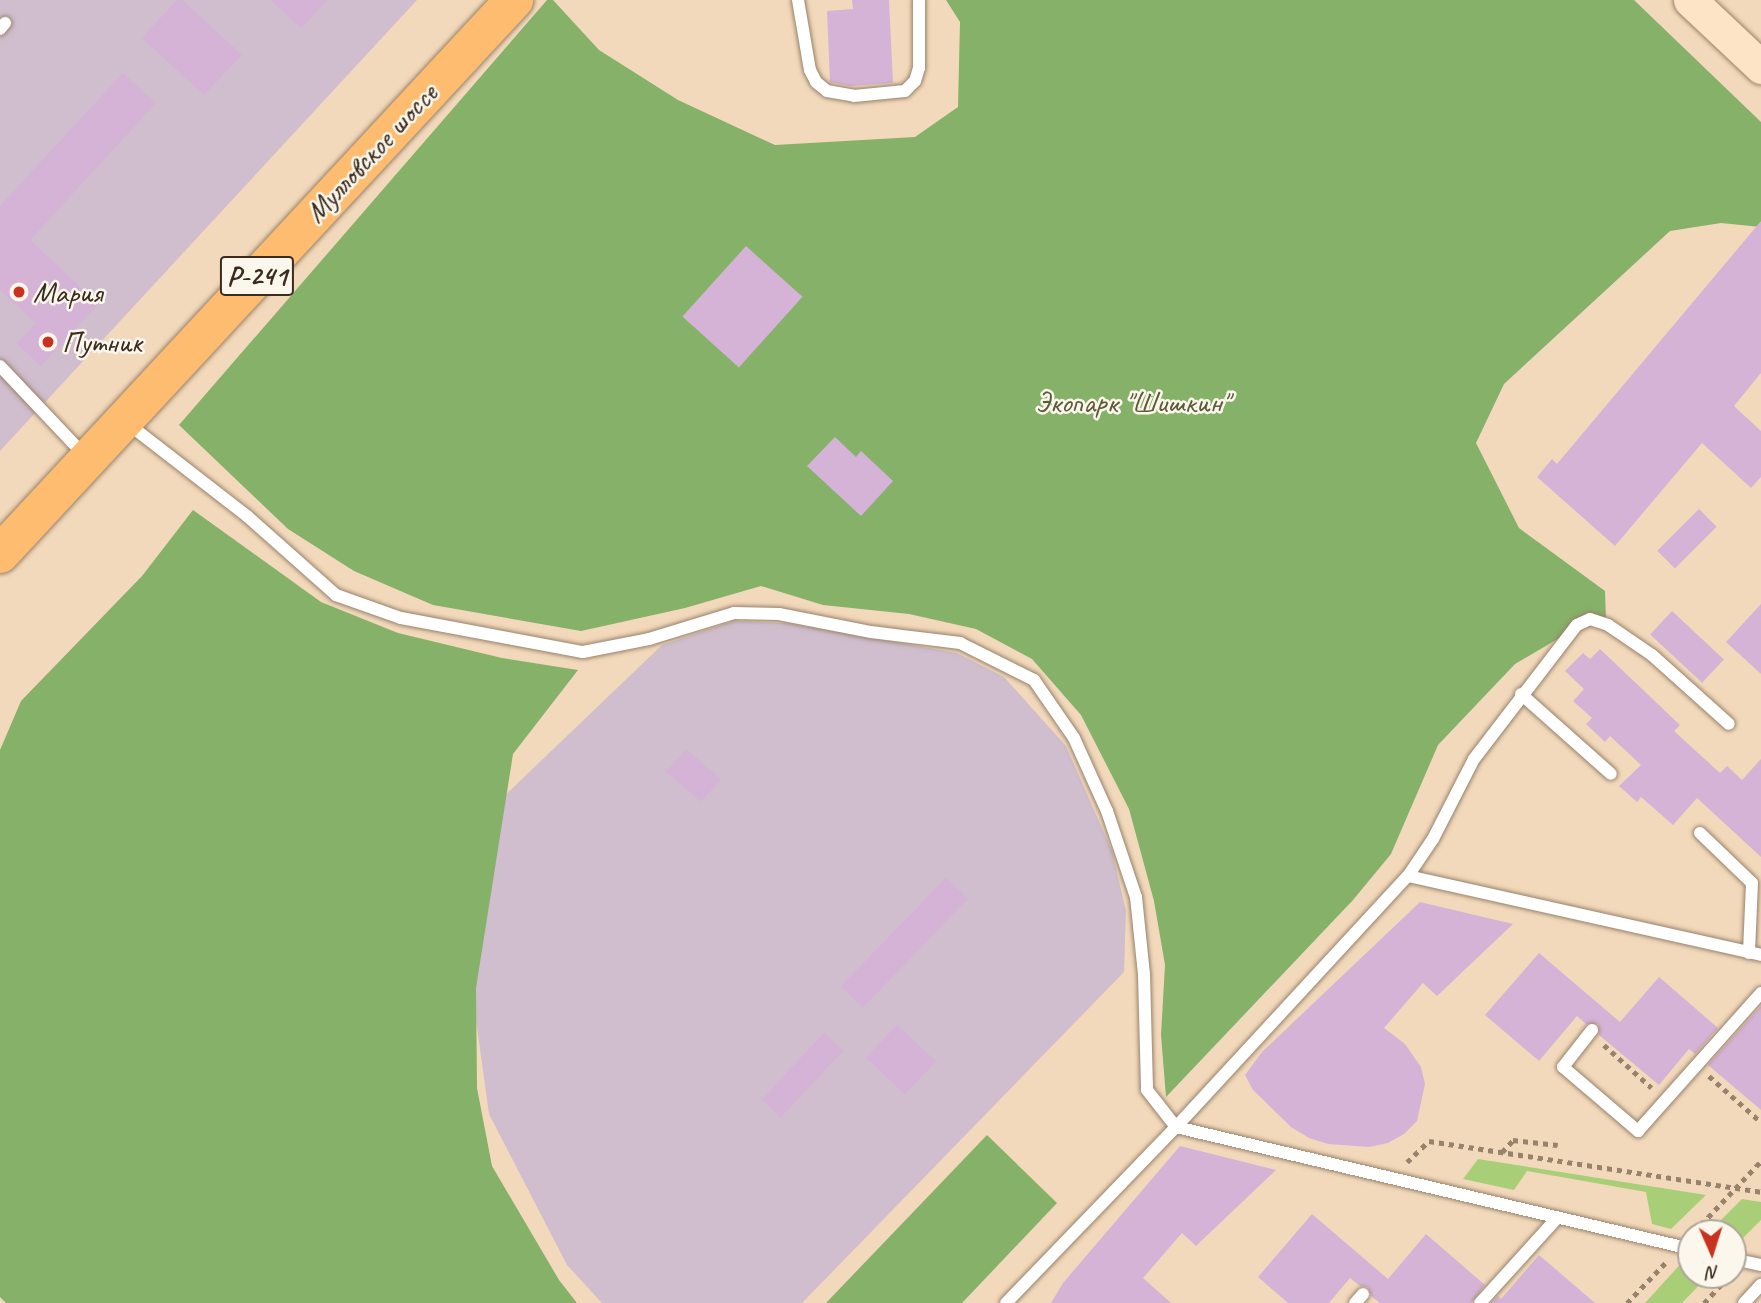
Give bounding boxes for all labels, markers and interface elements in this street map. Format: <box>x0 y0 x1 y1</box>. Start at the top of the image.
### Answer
street label: Мулловское шоссе <box>297 75 445 231</box>
road number: Р-241 <box>218 252 296 300</box>
place label: Мария <box>33 274 102 310</box>
marker: Мария <box>11 284 27 300</box>
place label: Путник <box>62 324 142 360</box>
marker: Путник <box>40 334 56 350</box>
park label: Экопарк "Шишкин" <box>1035 384 1229 420</box>
north arrow <box>1677 1219 1747 1289</box>
text: N <box>1706 1261 1720 1285</box>

